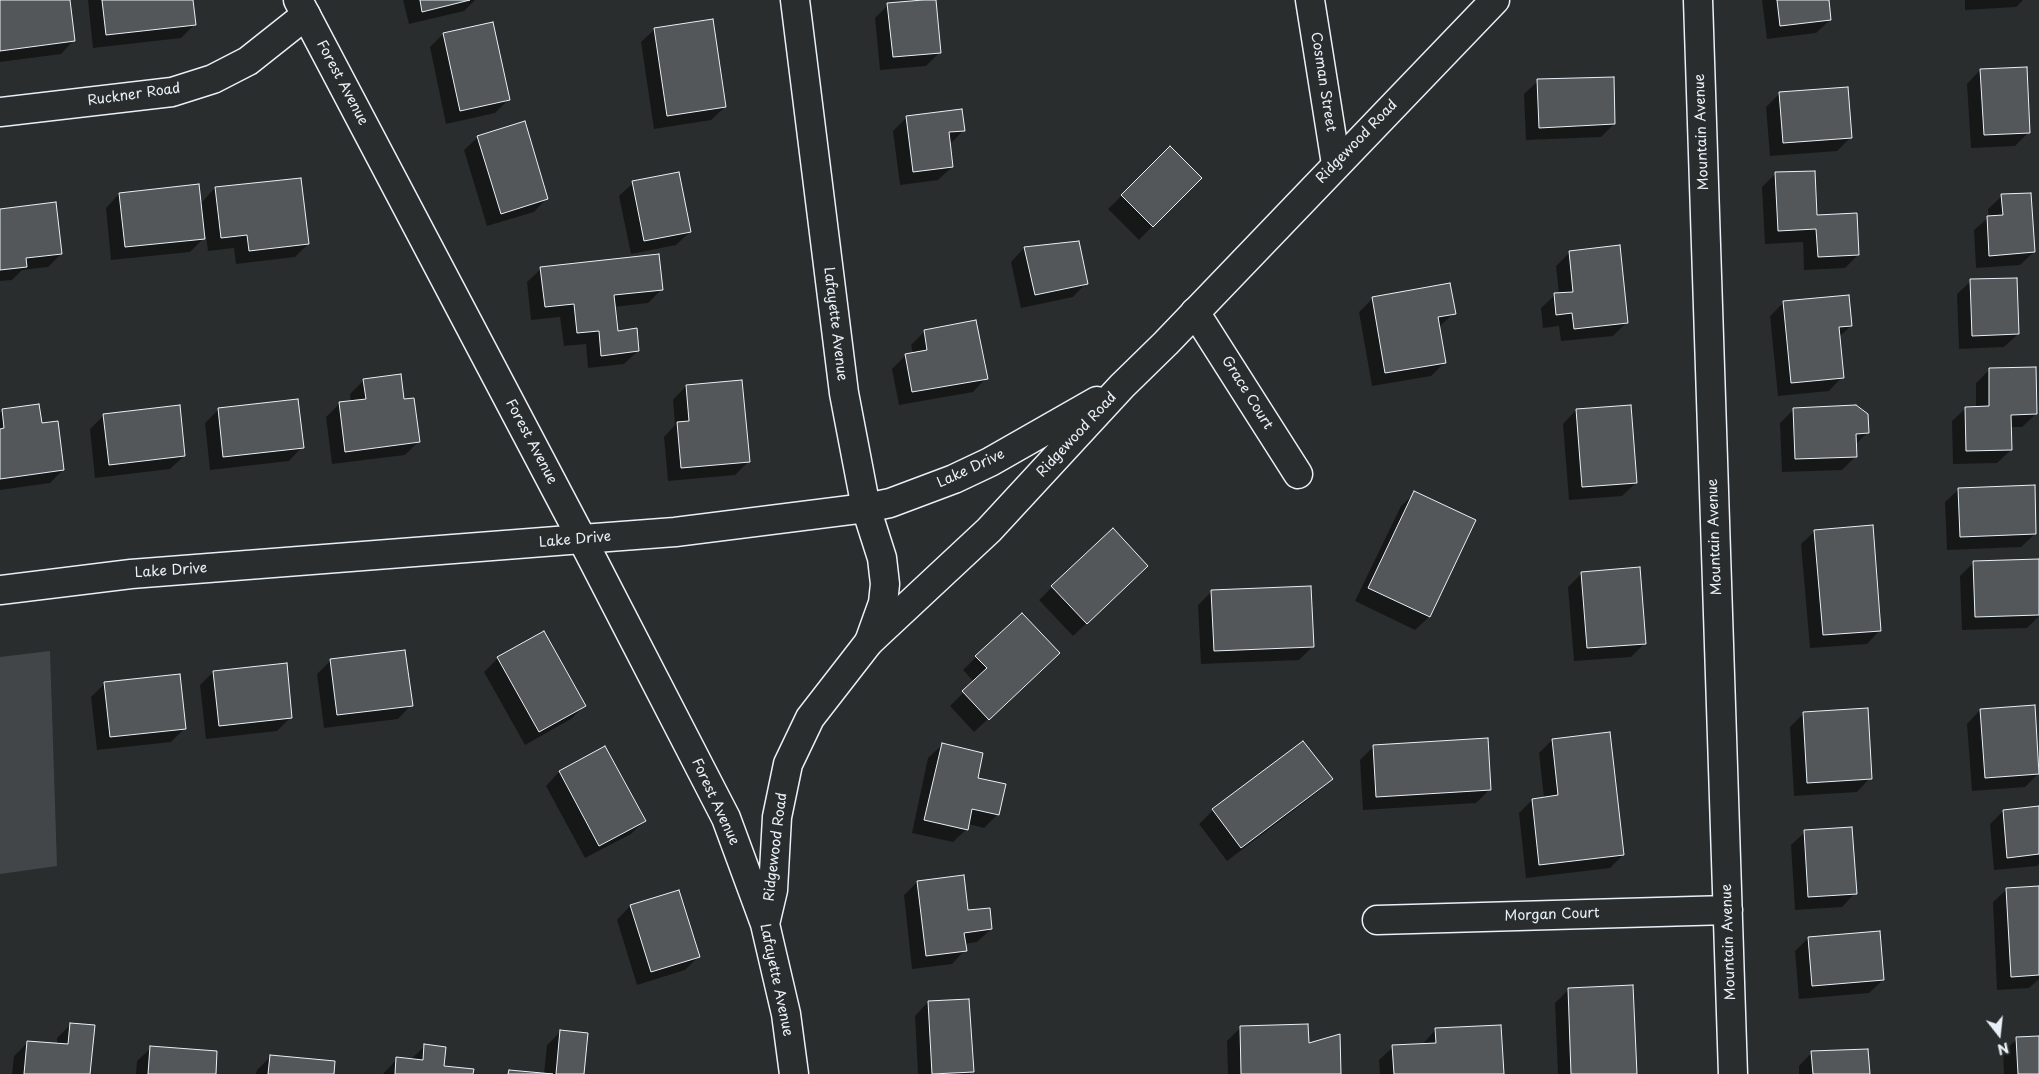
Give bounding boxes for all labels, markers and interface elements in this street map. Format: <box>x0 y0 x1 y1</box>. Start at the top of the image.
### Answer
street label: Cosman Street <box>1307 31 1339 133</box>
street label: Forest Avenue <box>313 38 371 128</box>
street label: Mountain Avenue <box>1692 73 1712 191</box>
street label: Ruckner Road <box>87 80 181 110</box>
street label: Ridgewood Road <box>1313 97 1401 187</box>
street label: Lafayette Avenue <box>820 266 850 382</box>
street label: Grace Court <box>1218 353 1276 433</box>
street label: Ridgewood Road <box>1033 389 1121 481</box>
street label: Forest Avenue <box>502 397 560 487</box>
street label: Lake Drive <box>935 446 1007 492</box>
street label: Mountain Avenue <box>1705 478 1725 596</box>
street label: Lake Drive <box>538 528 612 552</box>
street label: Lake Drive <box>134 560 208 582</box>
street label: Forest Avenue <box>688 756 742 848</box>
street label: Ridgewood Road <box>761 792 791 902</box>
street label: Mountain Avenue <box>1719 883 1739 1001</box>
street label: Morgan Court <box>1504 905 1600 925</box>
street label: Lafayette Avenue <box>756 922 796 1038</box>
north arrow <box>1974 1009 2024 1059</box>
text: N <box>1995 1037 2011 1061</box>

